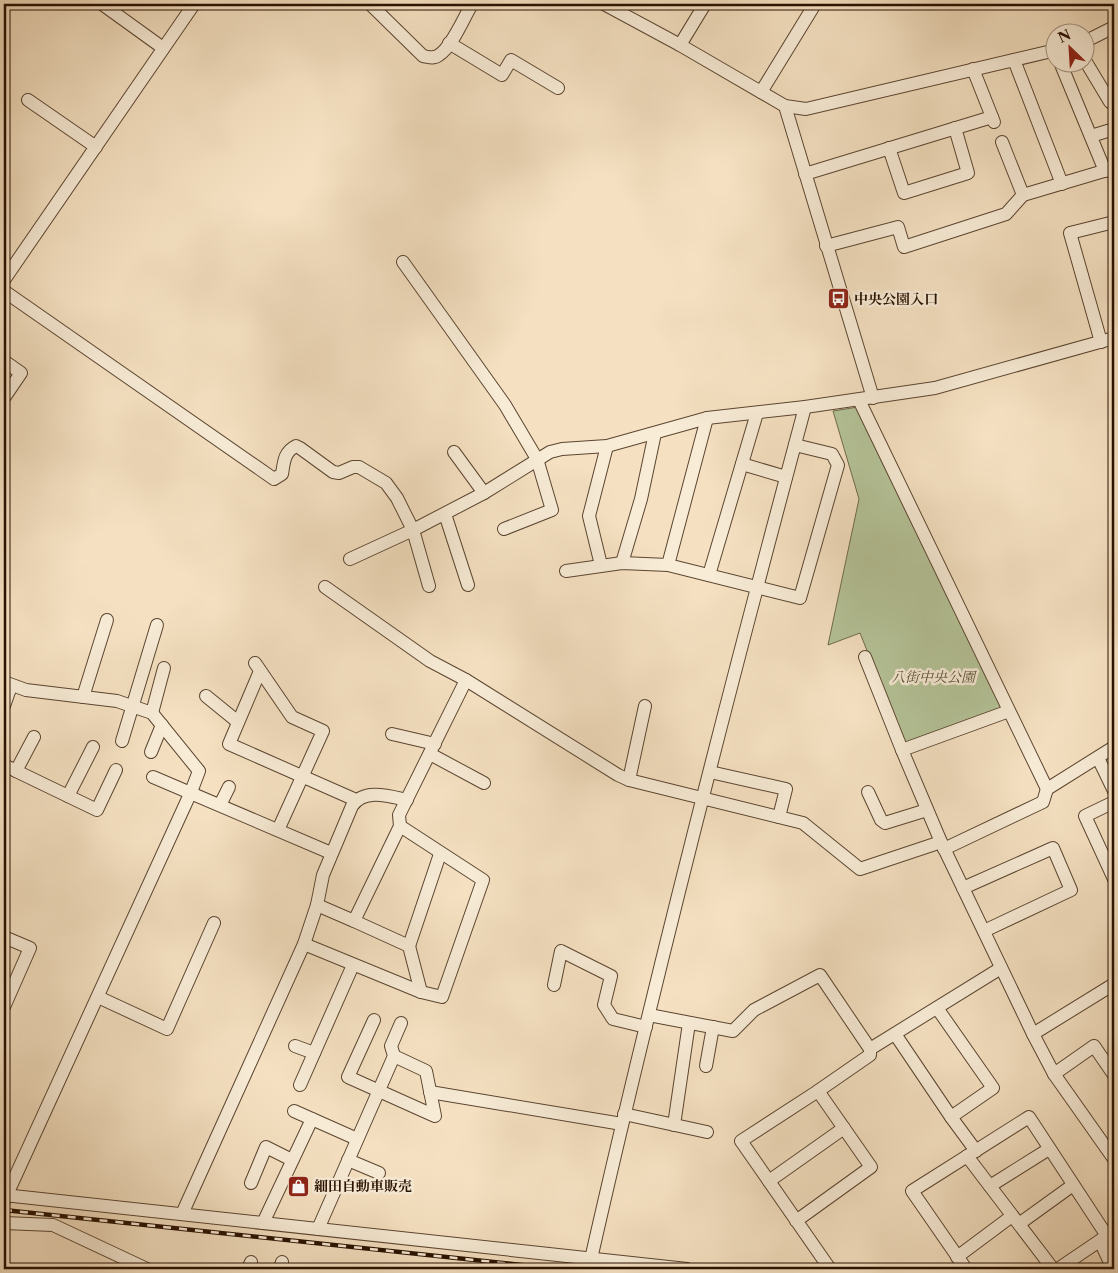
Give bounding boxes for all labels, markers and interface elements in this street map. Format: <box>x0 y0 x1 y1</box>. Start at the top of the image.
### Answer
north arrow <box>1046 22 1096 72</box>
text: N <box>1055 25 1074 47</box>
bus stop icon: 中央公園入口 <box>826 287 850 311</box>
place label: 中央公園入口 <box>854 290 938 308</box>
park label: 八街中央公園 <box>891 668 977 686</box>
shop icon: 細田自動車販売 <box>286 1174 310 1198</box>
place label: 細田自動車販売 <box>314 1177 412 1195</box>

